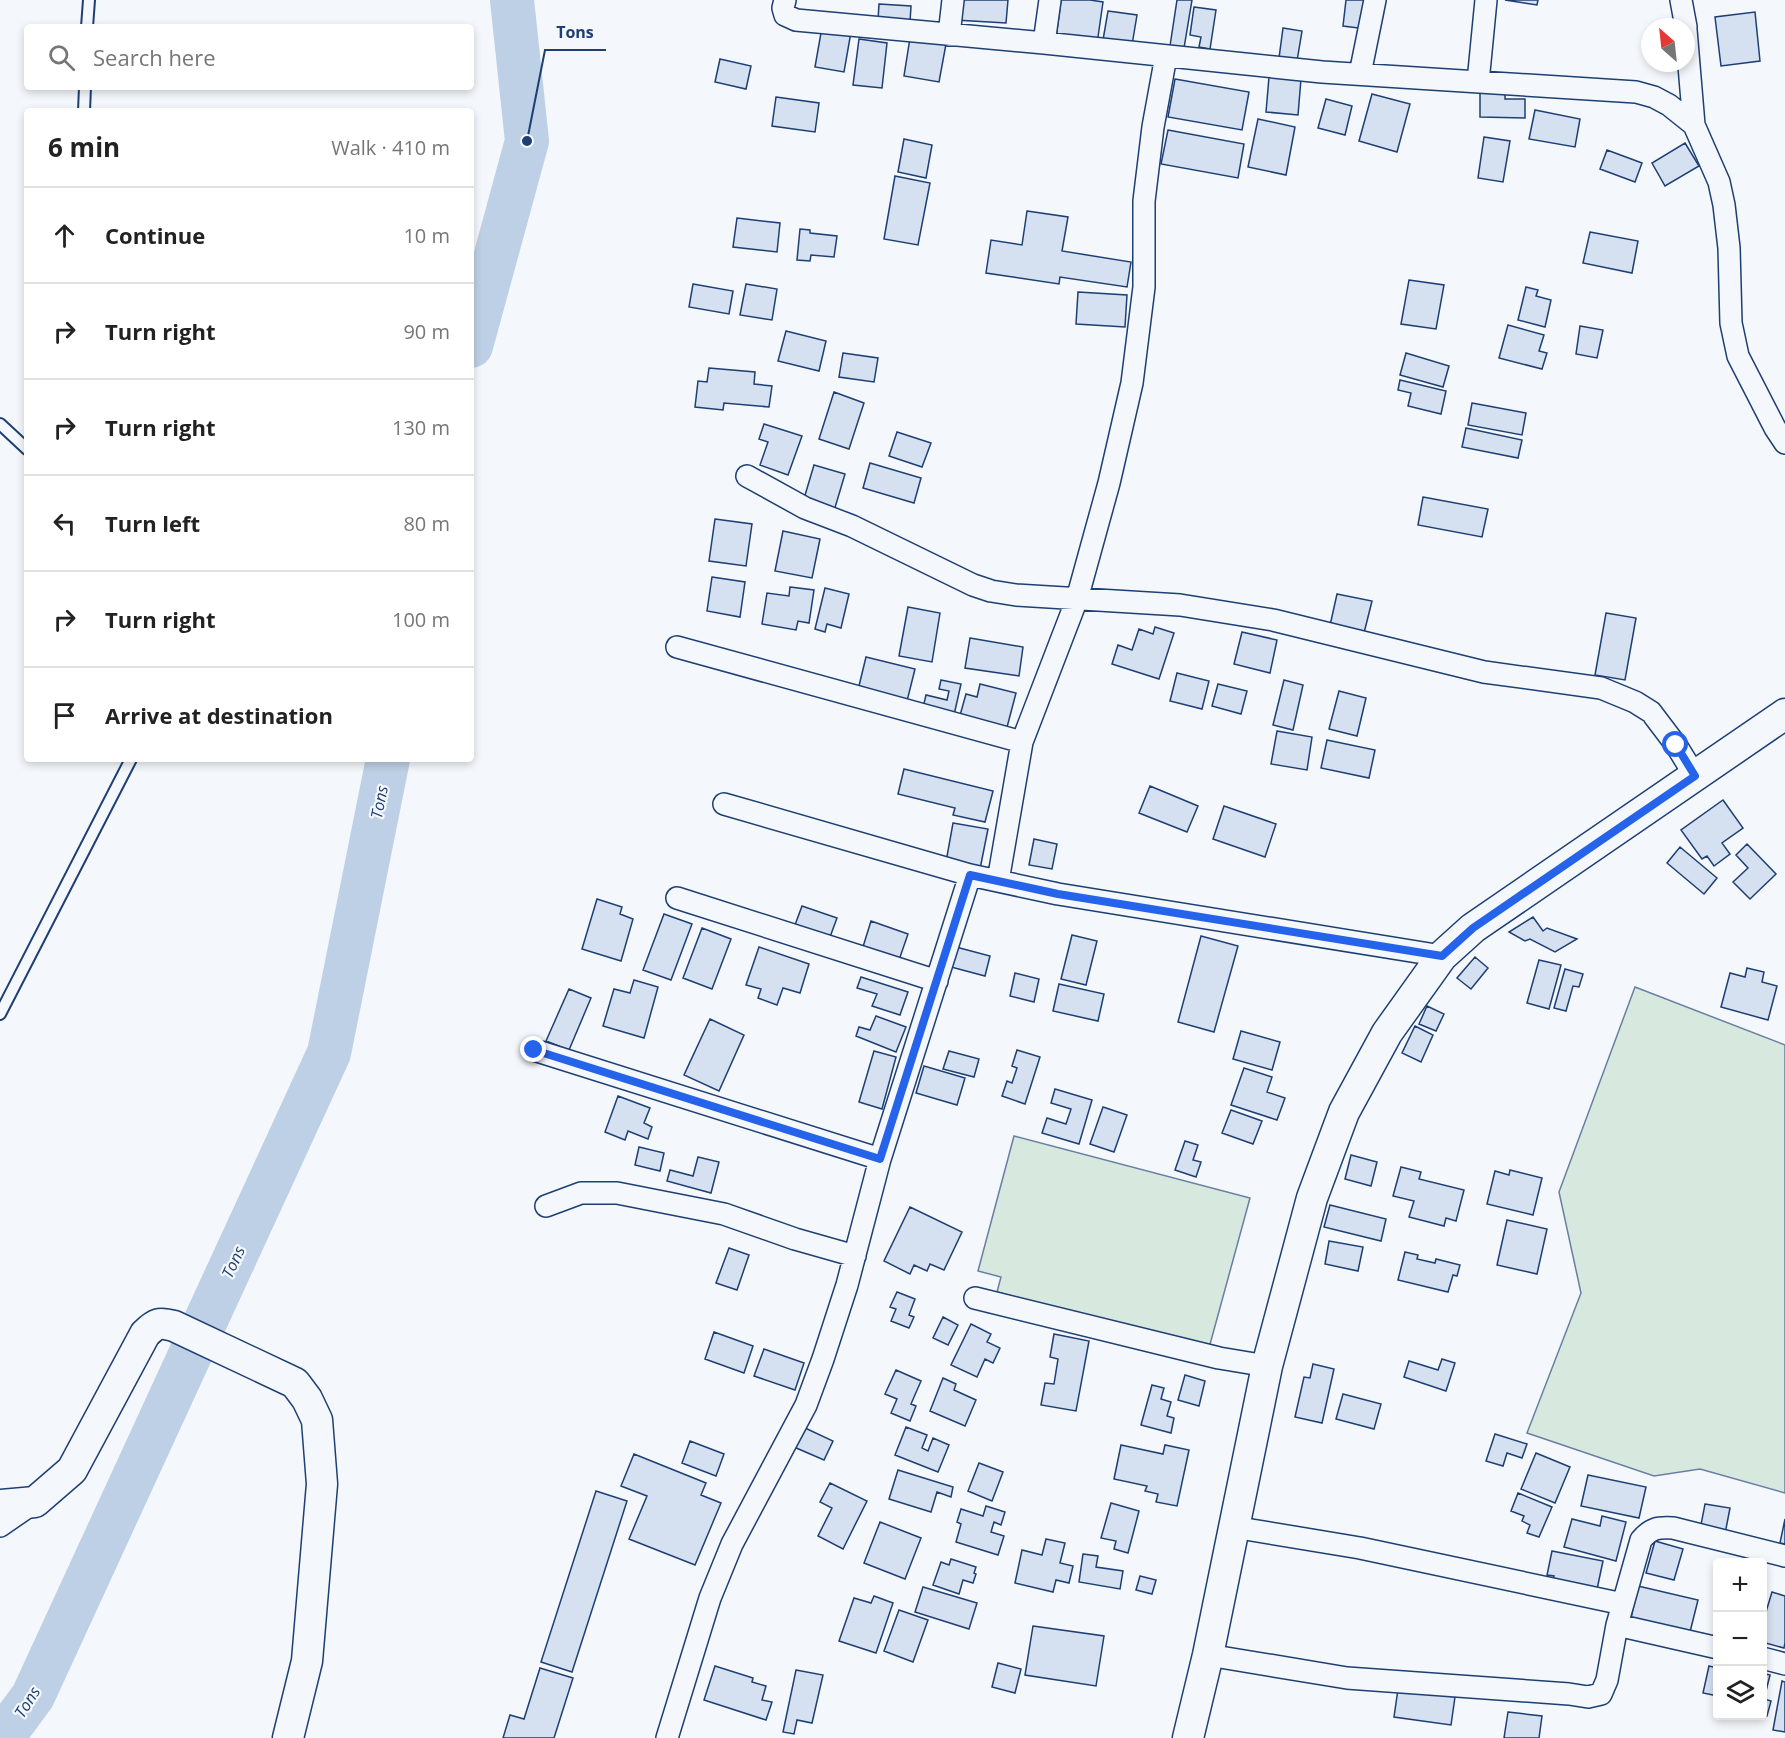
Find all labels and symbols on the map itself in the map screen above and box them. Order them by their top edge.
callout: Tons [545,16,606,50]
north arrow [1641,18,1695,72]
text: Tons [556,21,594,43]
route start [1662,731,1688,757]
water label: Tons [365,784,393,820]
route end [520,1036,546,1062]
water label: Tons [216,1242,250,1282]
water label: Tons [9,1682,45,1722]

